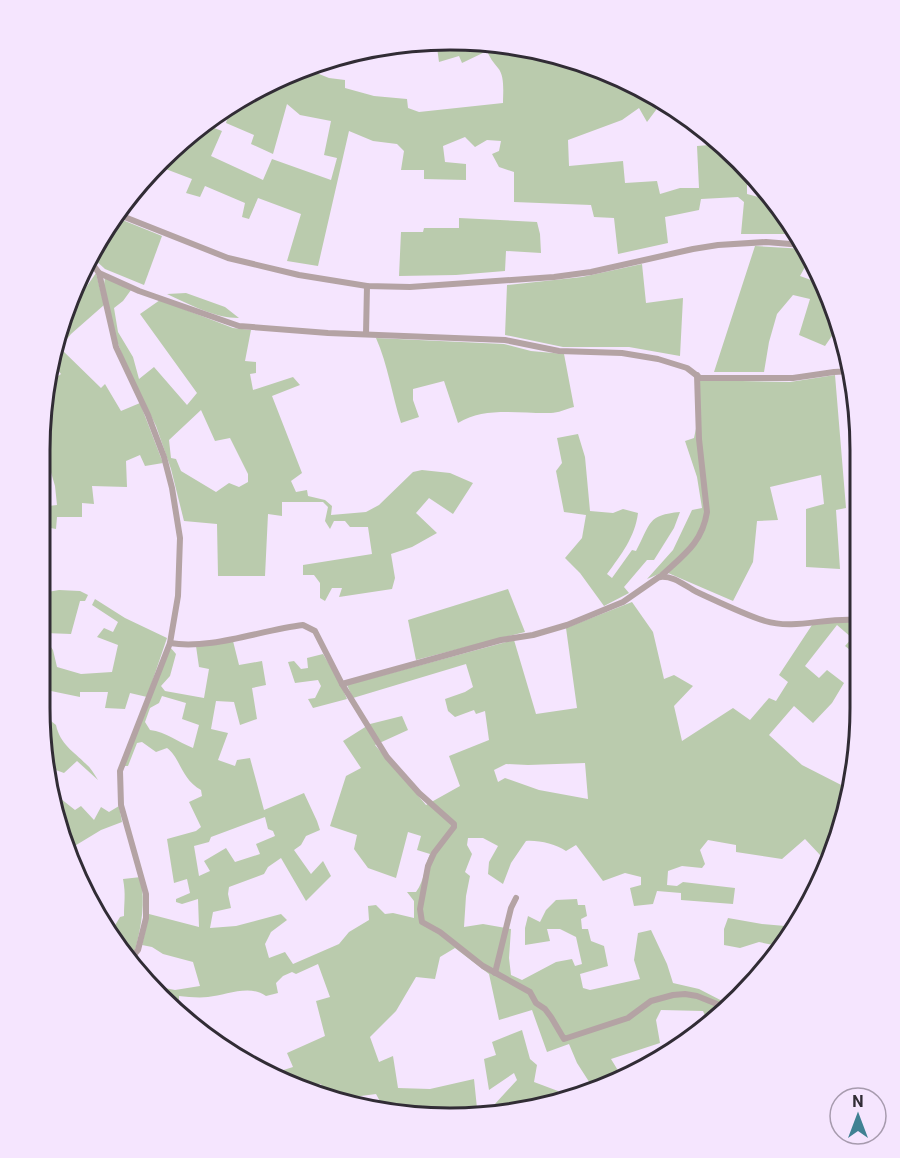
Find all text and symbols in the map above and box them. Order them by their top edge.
north arrow [828,1086,888,1146]
text: N [852,1092,864,1111]

